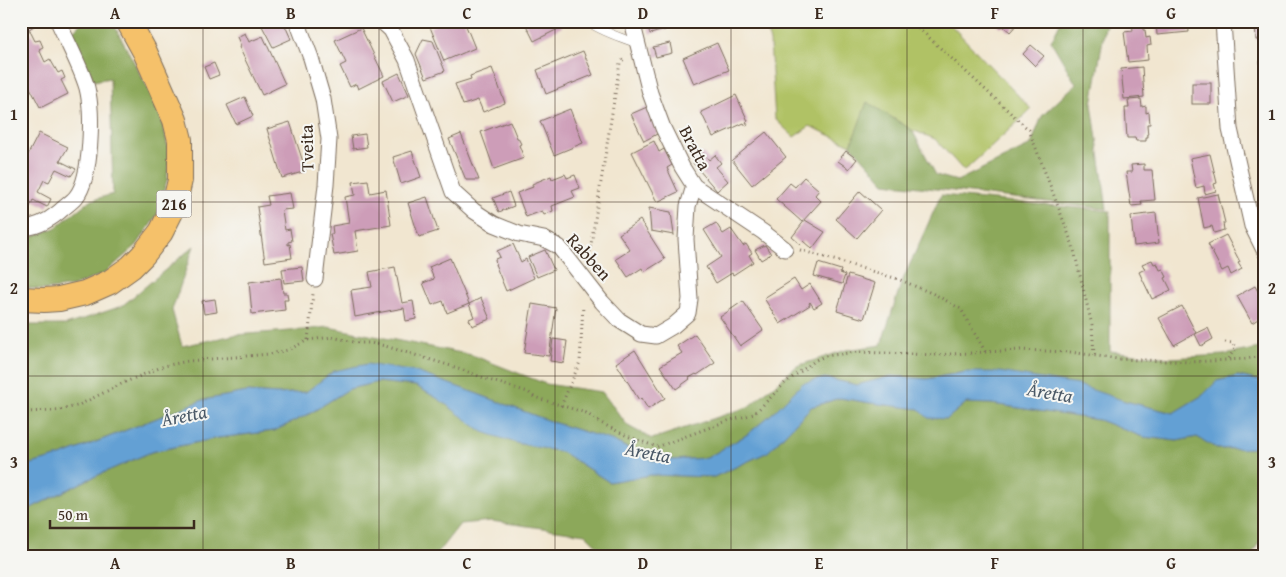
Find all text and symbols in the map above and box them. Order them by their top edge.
text: A [110,1,121,25]
text: B [286,1,296,25]
text: C [462,1,472,25]
text: D [638,1,648,25]
text: E [815,1,824,25]
text: F [991,1,999,25]
text: G [1166,1,1176,25]
text: 1 [10,102,18,126]
text: 1 [1268,102,1276,126]
street label: Bratta [672,121,719,175]
street label: Tveita [293,124,320,172]
road number: 216 [156,190,192,218]
street label: Rabben [561,227,618,287]
text: 2 [10,276,18,300]
text: 2 [1268,276,1276,300]
water label: Åretta [1024,374,1075,410]
water label: Åretta [158,397,209,433]
water label: Åretta [622,434,673,470]
text: 3 [10,450,18,474]
text: 3 [1268,450,1276,474]
scale bar [50,497,194,529]
text: 50 m [58,504,89,525]
text: A [110,551,121,575]
text: B [286,551,296,575]
text: C [462,551,472,575]
text: D [638,551,648,575]
text: E [815,551,824,575]
text: F [991,551,999,575]
text: G [1166,551,1176,575]

